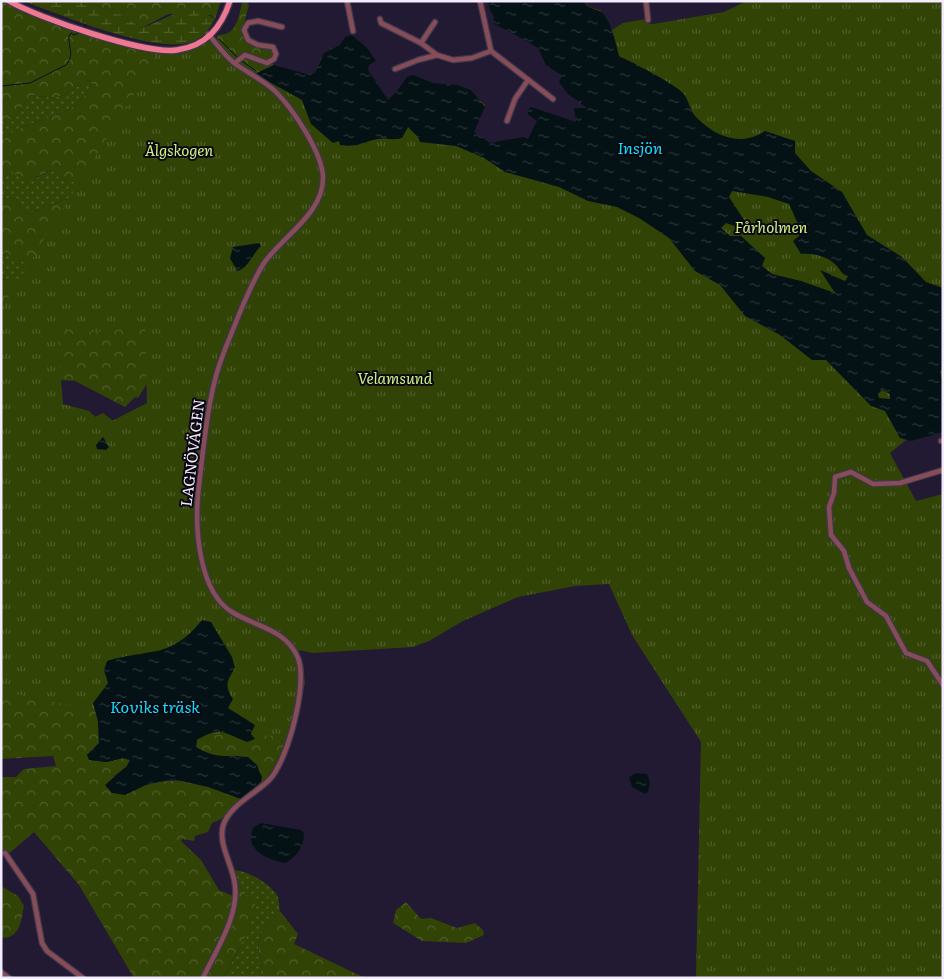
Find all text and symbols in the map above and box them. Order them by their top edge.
water label: Insjön [617,135,663,159]
park label: Älgskogen [145,138,213,161]
park label: Fårholmen [734,215,808,238]
park label: Velamsund [358,366,433,389]
street label: LAGNÖVÄGEN [174,398,210,508]
water label: Koviks träsk [110,694,200,718]

